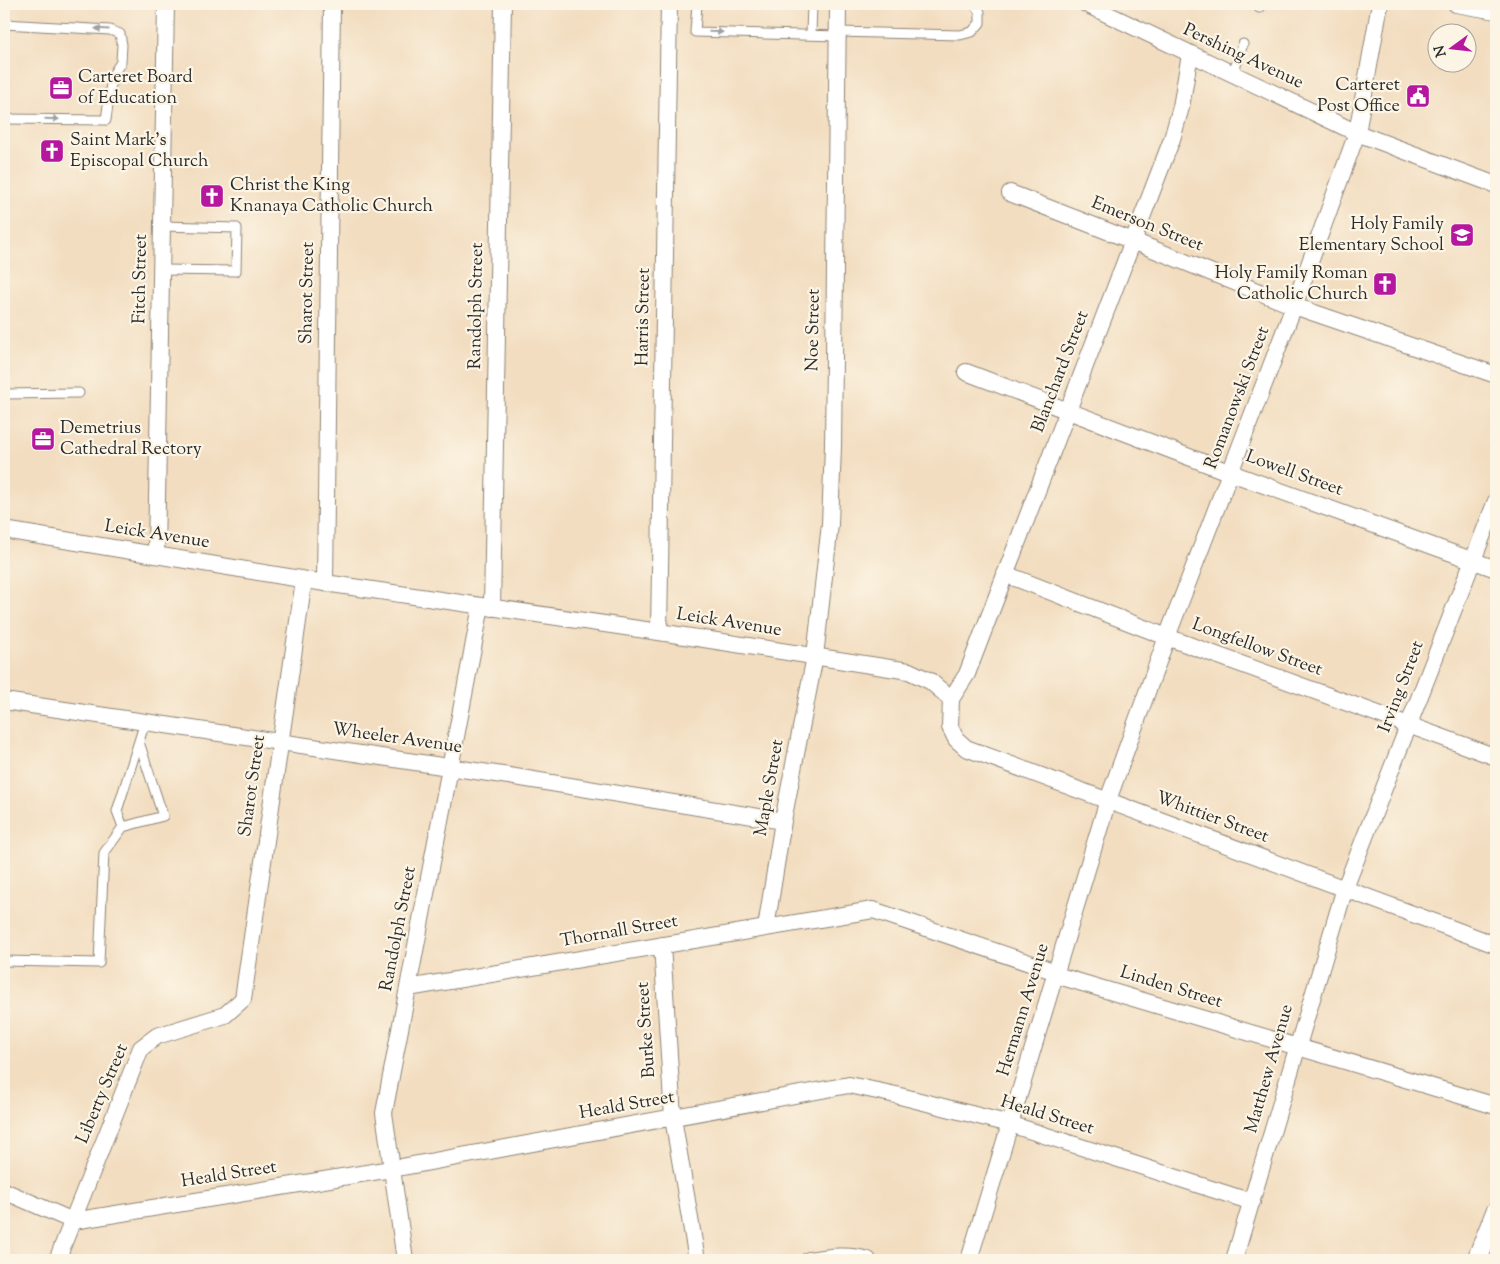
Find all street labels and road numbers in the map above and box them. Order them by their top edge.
street label: Pershing Avenue [1178,18,1308,96]
street label: Emerson Street [1087,191,1207,259]
street label: Fitch Street [127,234,155,324]
street label: Sharot Street [294,242,322,344]
street label: Randolph Street [463,242,491,370]
street label: Harris Street [630,268,658,366]
street label: Noe Street [800,288,828,372]
street label: Blanchard Street [1026,307,1096,437]
street label: Romanowski Street [1199,323,1277,473]
street label: Lowell Street [1242,444,1346,504]
street label: Leick Avenue [103,514,211,556]
street label: Leick Avenue [675,602,783,644]
street label: Longfellow Street [1188,612,1326,684]
street label: Irving Street [1373,637,1431,737]
street label: Wheeler Avenue [330,717,464,761]
street label: Sharot Street [233,734,273,838]
street label: Maple Street [749,737,791,839]
street label: Whittier Street [1152,786,1272,850]
street label: Randolph Street [374,864,424,994]
street label: Thornall Street [558,909,680,955]
street label: Hermann Avenue [991,940,1057,1080]
street label: Linden Street [1117,960,1225,1016]
street label: Burke Street [631,981,663,1079]
street label: Matthew Avenue [1239,1002,1301,1136]
street label: Liberty Street [70,1040,136,1148]
street label: Heald Street [577,1085,677,1127]
street label: Heald Street [997,1089,1097,1143]
street label: Heald Street [179,1155,279,1195]

